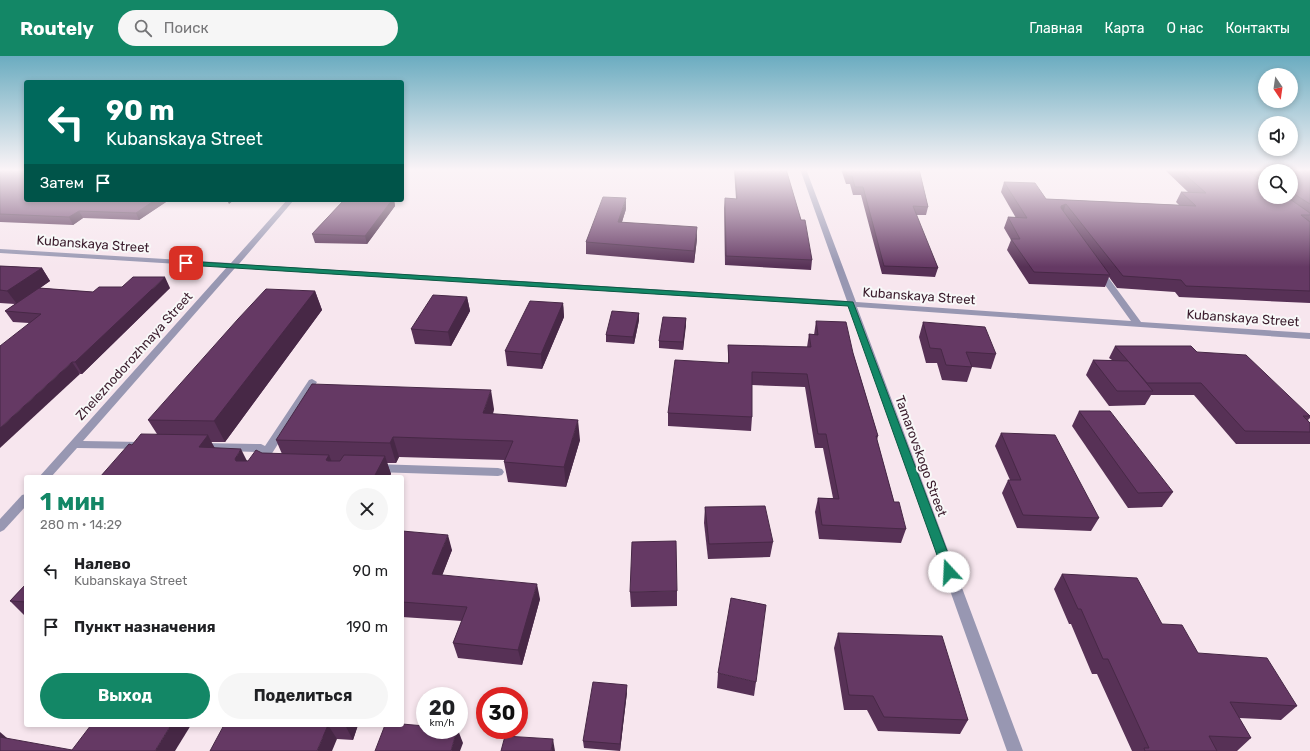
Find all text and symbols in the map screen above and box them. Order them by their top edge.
search box [118,10,398,46]
text: Routely [20,17,94,40]
icon: search [132,17,154,39]
text: Поиск [164,19,209,37]
text: Главная [1029,20,1083,37]
text: Карта [1105,20,1145,37]
text: О нас [1167,20,1203,37]
text: Контакты [1225,20,1290,37]
north arrow [1258,68,1298,108]
map controls [1258,68,1298,204]
text: 90 m [106,94,175,127]
icon: left [40,96,92,148]
button: sound [1258,116,1298,156]
text: Kubanskaya Street [106,128,263,150]
button: search [1258,164,1298,204]
icon: arrive [92,172,114,194]
text: Затем [40,174,84,192]
street label: Kubanskaya Street [36,233,150,255]
pin [169,246,203,280]
icon: arrive [175,252,197,274]
street label: Kubanskaya Street [862,285,976,307]
street label: Zheleznodorozhnaya Street [73,289,195,423]
street label: Kubanskaya Street [1186,307,1300,329]
street label: Tamarovskogo Street [891,393,950,519]
text: 1 мин [40,488,105,516]
button: close [346,488,388,530]
text: 280 m · 14:29 [40,517,122,532]
position arrow [928,551,970,593]
text: Налево [74,555,131,573]
icon: left [40,560,62,582]
text: 90 m [353,562,388,580]
text: Kubanskaya Street [74,573,187,588]
icon: arrive [40,616,62,638]
text: Пункт назначения [74,618,216,636]
text: 190 m [346,618,388,636]
button: Выход [40,673,210,719]
button: Поделиться [218,673,388,719]
speed limit sign: 30 [476,687,528,739]
text: 20 [429,696,455,720]
text: km/h [430,717,454,729]

